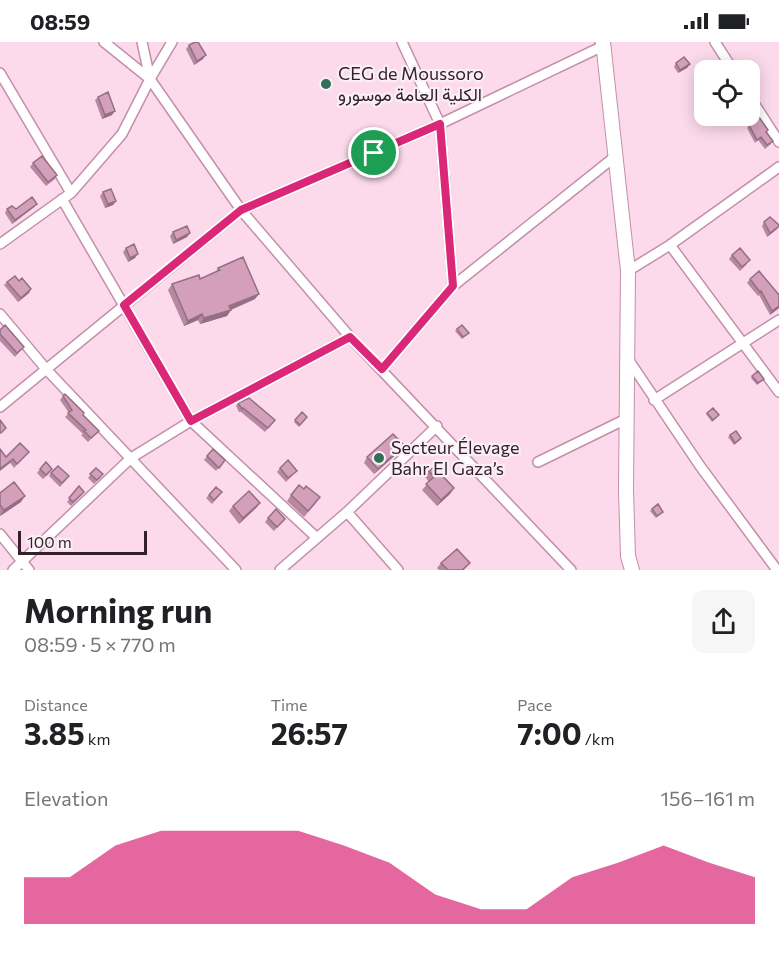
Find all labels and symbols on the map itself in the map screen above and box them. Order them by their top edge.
place label: CEG de Moussoro الكلية العامة موسورو [338,62,484,106]
marker: CEG de Moussoro الكلية العامة موسورو [319,77,333,91]
pin [348,127,399,178]
place label: Secteur Élevage Bahr El Gaza’s [391,436,519,479]
marker: Secteur Élevage Bahr El Gaza’s [372,451,386,465]
scale bar [18,528,147,556]

